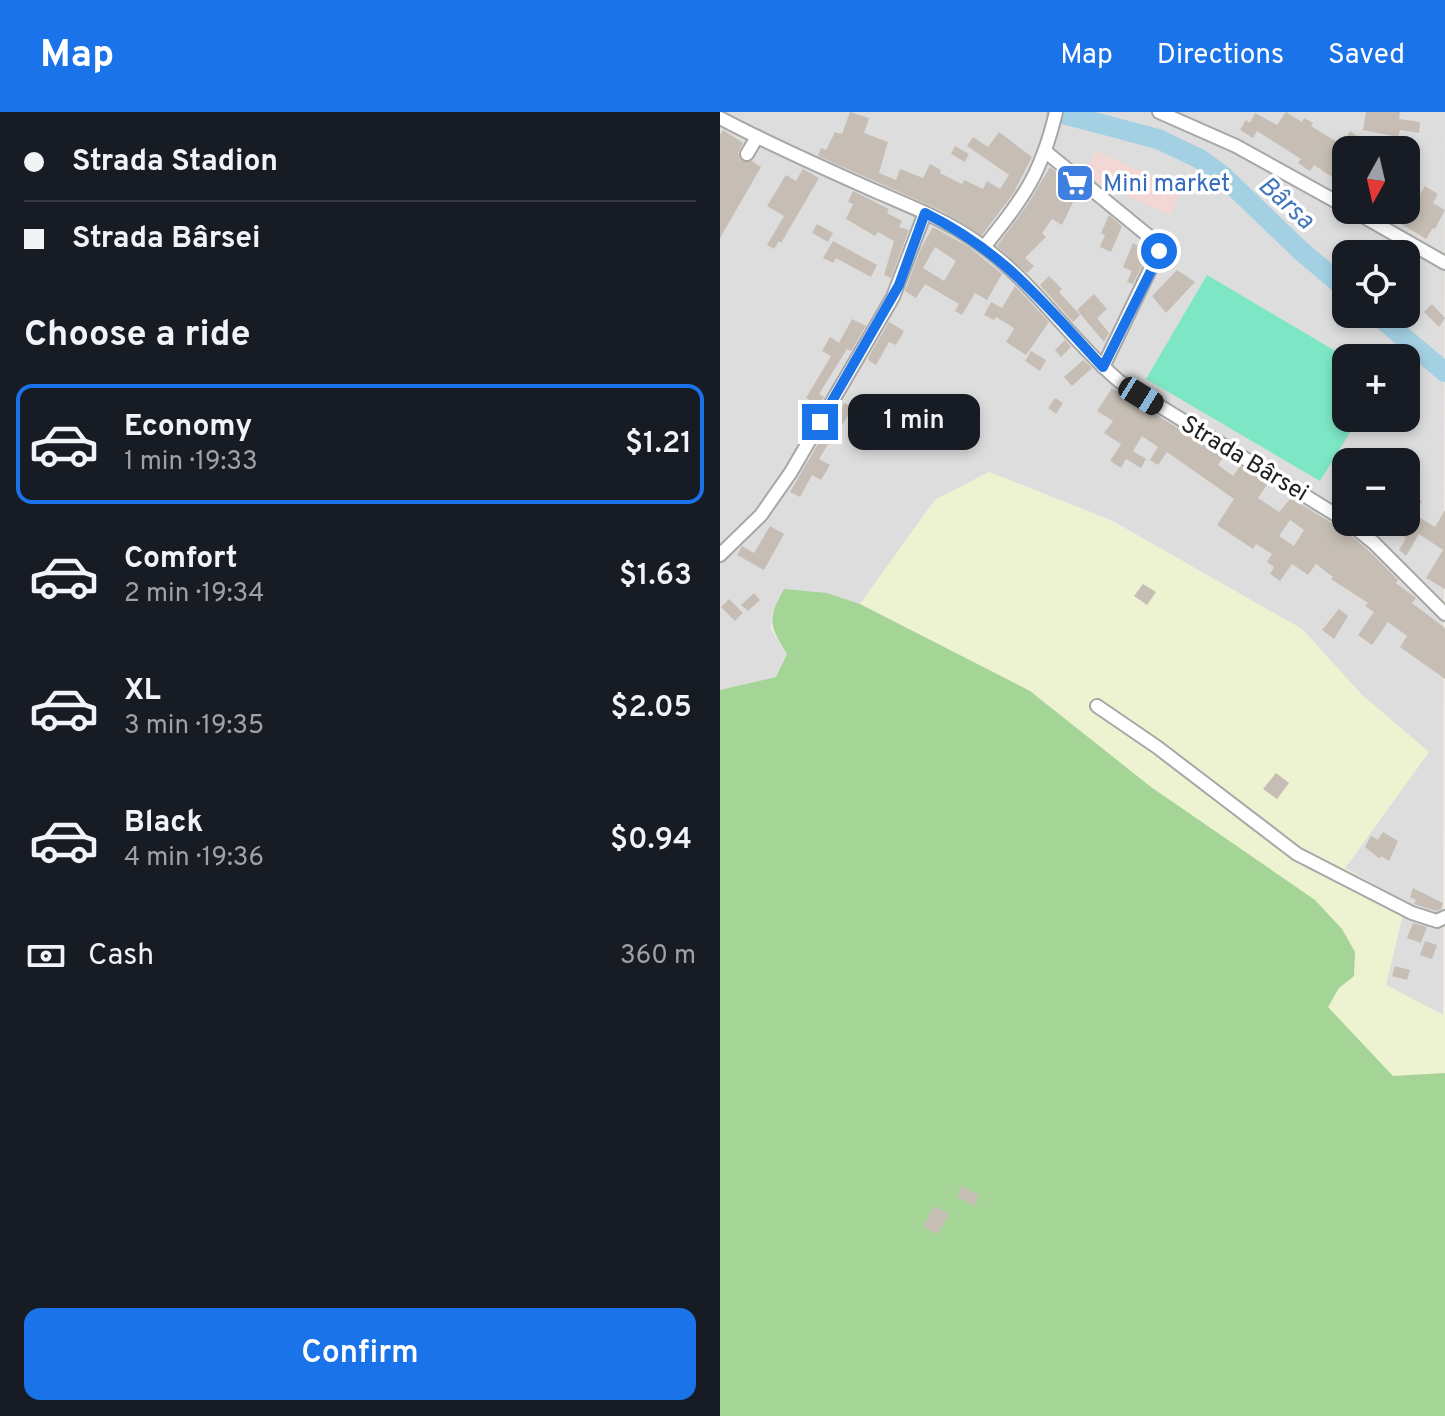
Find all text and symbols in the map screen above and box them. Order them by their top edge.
text: Map [40,32,114,81]
text: Map [1060,38,1113,74]
text: Directions [1157,38,1284,74]
text: Saved [1328,38,1405,74]
north arrow [1332,136,1420,224]
map controls [1332,136,1420,536]
text: Strada Stadion [72,144,278,181]
supermarket icon: Mini market [1054,162,1096,204]
place label: Mini market [1103,170,1230,200]
water label: Bârsa [1250,170,1321,238]
text: Strada Bârsei [72,221,261,258]
route start [1141,233,1177,269]
button: locate [1332,240,1420,328]
text: Choose a ride [24,313,250,359]
button: + [1332,344,1420,432]
car [1114,373,1168,419]
callout: 1 min [848,394,980,450]
route end [802,404,838,440]
text: 1 min [883,405,945,438]
icon: car [28,408,100,480]
text: Economy [124,409,252,446]
street label: Strada Bârsei [1175,410,1313,509]
text: $1.21 [625,426,692,463]
text: 1 min · 19:33 [124,446,258,479]
button: − [1332,448,1420,536]
icon: car [28,540,100,612]
text: Comfort [124,541,237,578]
text: $1.63 [619,558,692,595]
text: 2 min · 19:34 [124,578,264,611]
icon: car [28,672,100,744]
text: XL [124,673,161,710]
text: $2.05 [611,690,692,727]
text: 3 min · 19:35 [124,710,264,743]
icon: car [28,804,100,876]
text: Black [124,805,203,842]
text: $0.94 [610,822,692,859]
text: 4 min · 19:36 [124,842,264,875]
icon: cash [24,934,68,978]
text: Cash [88,938,154,975]
text: 360 m [620,940,696,973]
button: Confirm [24,1308,696,1400]

